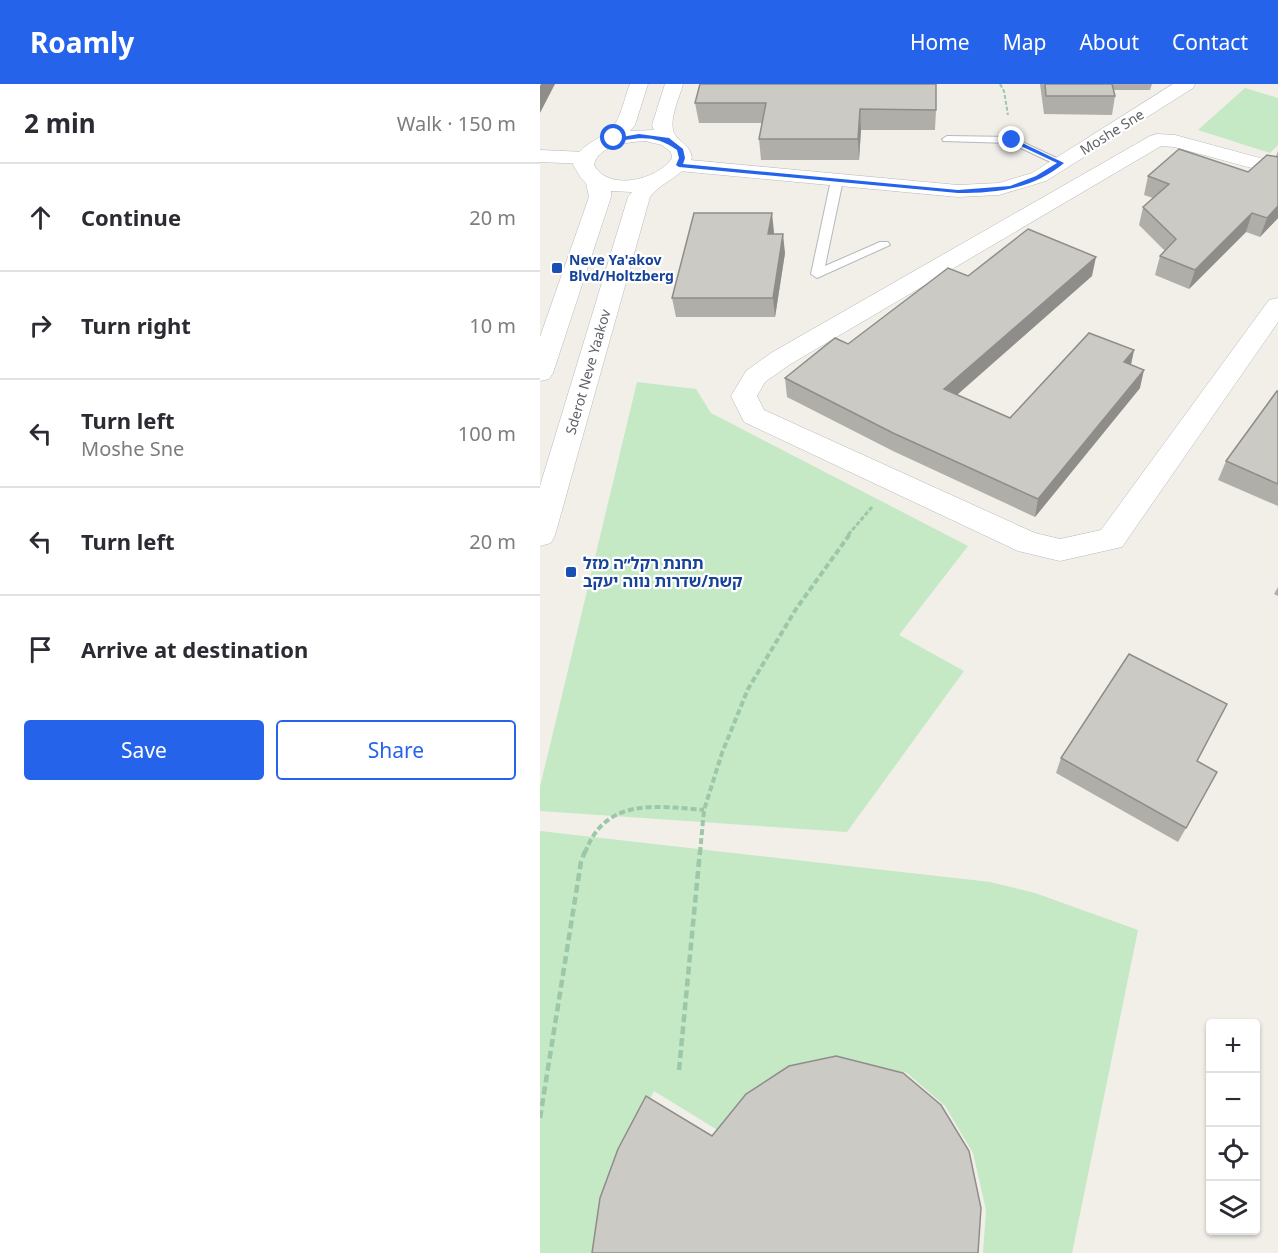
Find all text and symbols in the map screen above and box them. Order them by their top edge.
text: Roamly [30,23,134,61]
text: Home [910,28,970,56]
text: Map [1003,28,1046,56]
text: About [1079,28,1139,56]
text: Contact [1172,28,1248,56]
street label: Moshe Sne [1076,104,1148,159]
text: 2 min [24,105,96,141]
text: Walk · 150 m [397,110,516,137]
route start [600,124,626,150]
route end [998,126,1024,152]
icon: ahead [24,201,57,234]
text: Continue [81,202,181,232]
text: 20 m [469,204,516,231]
place label: Neve Ya'akov Blvd/Holtzberg [569,250,674,285]
marker: Neve Ya'akov Blvd/Holtzberg [550,261,564,275]
street label: Sderot Neve Yaakov [561,306,615,437]
icon: right [24,309,57,342]
text: Turn right [81,310,191,340]
text: 10 m [469,312,516,339]
text: Turn left [81,405,175,435]
icon: left [24,417,57,450]
text: 100 m [458,420,516,447]
text: Moshe Sne [81,435,184,462]
icon: left [24,525,57,558]
text: Turn left [81,526,175,556]
text: 20 m [469,528,516,555]
place label: תחנת רקל״ה מזל קשת/שדרות נווה יעקב [583,552,743,592]
marker: תחנת רקל״ה מזל קשת/שדרות נווה יעקב [564,565,578,579]
icon: arrive [24,633,57,666]
text: Arrive at destination [81,634,308,664]
button: Save [24,720,264,780]
button: Share [276,720,516,780]
map controls [1206,1019,1260,1235]
button: + [1206,1019,1260,1073]
button: − [1206,1073,1260,1127]
button: locate [1206,1127,1260,1181]
button: layers [1206,1181,1260,1235]

